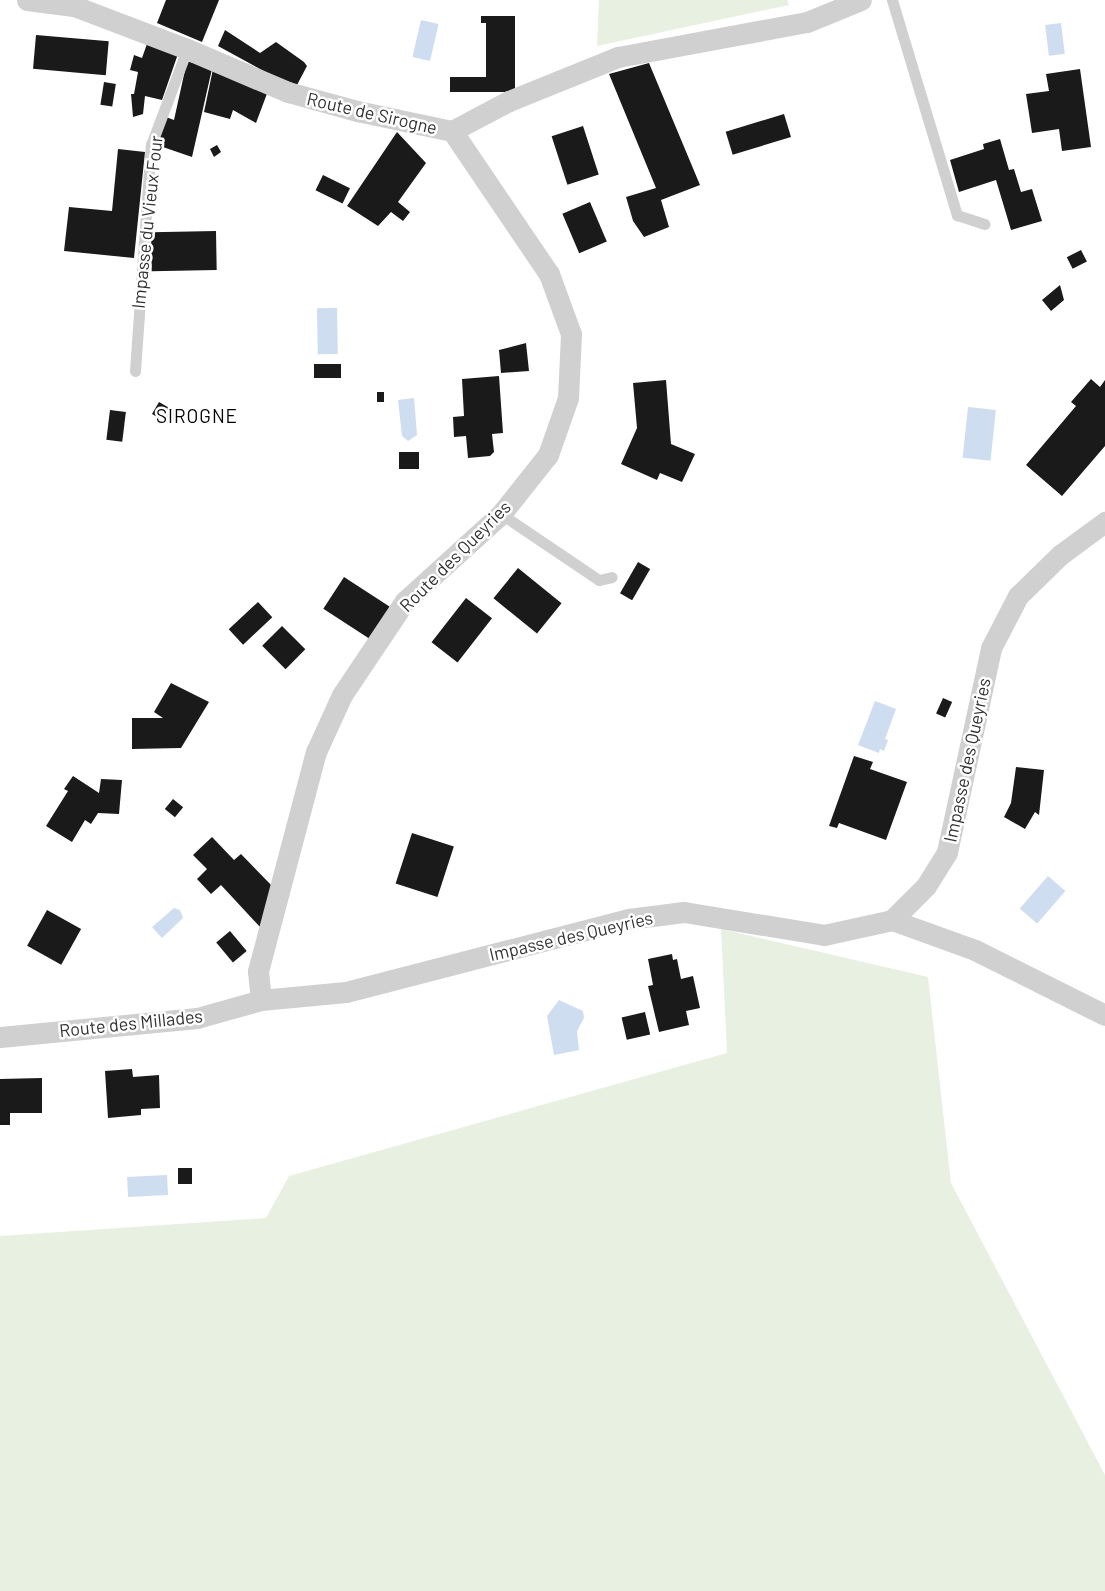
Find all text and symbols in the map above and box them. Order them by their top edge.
street label: Route de Sirogne [305,88,439,138]
street label: Impasse du Vieux Four [127,134,167,310]
district label: SIROGNE [155,405,239,427]
street label: Route des Queyries [395,496,515,616]
street label: Impasse des Queyries [939,676,995,844]
street label: Impasse des Queyries [487,907,655,965]
street label: Route des Millades [58,1005,204,1041]

